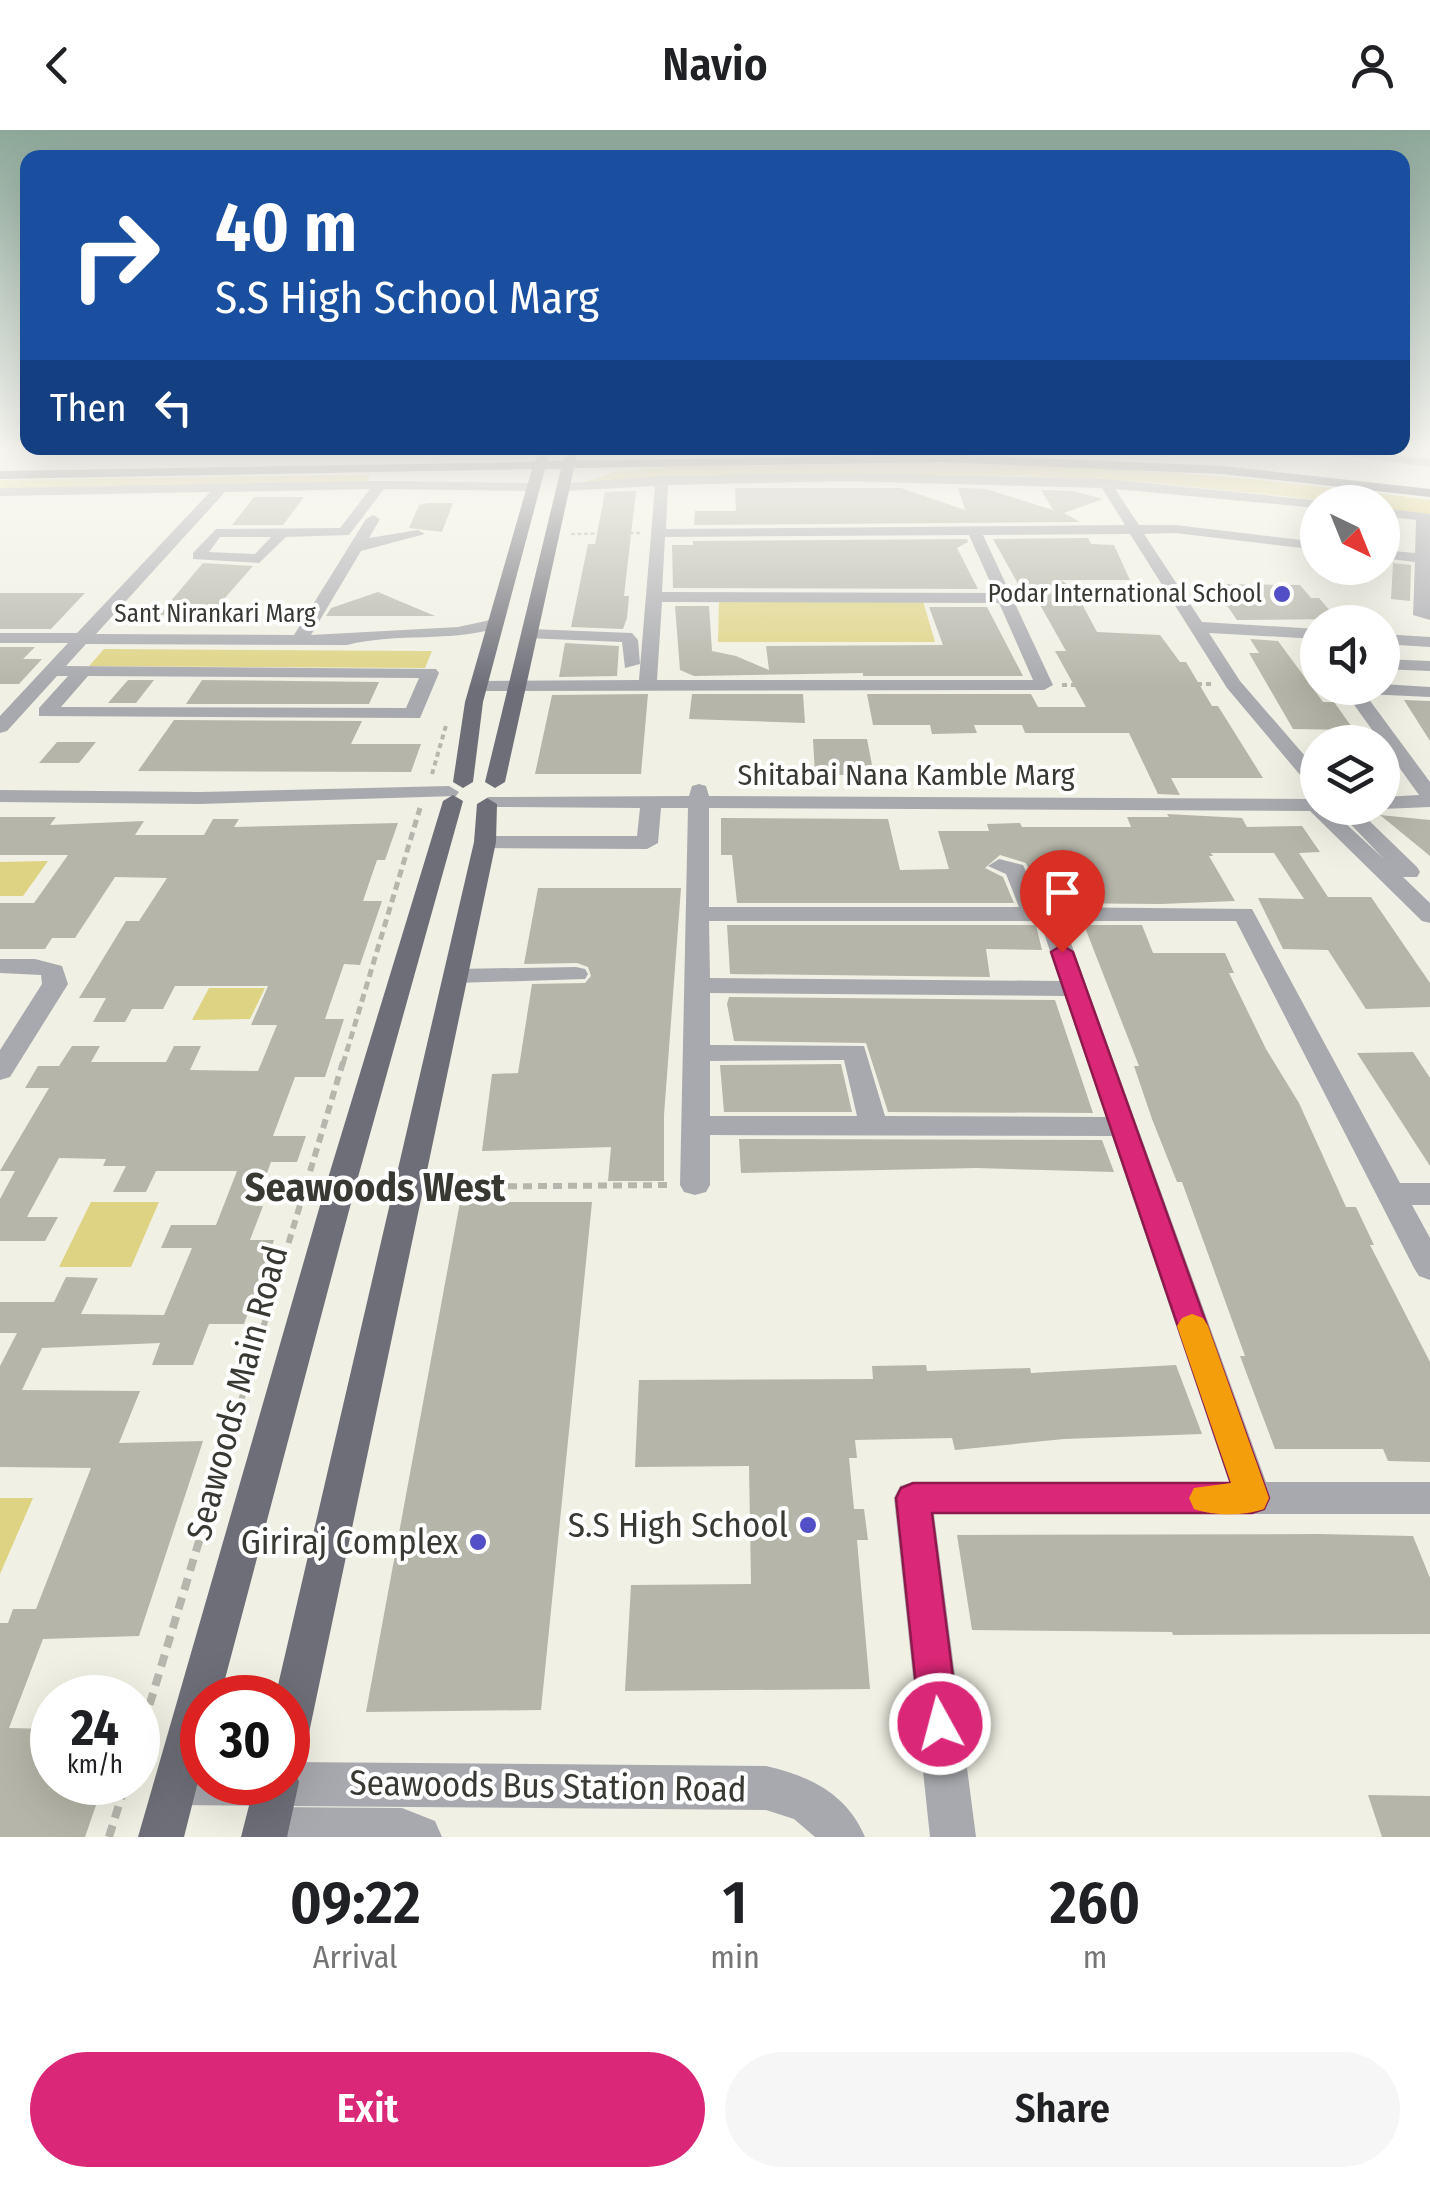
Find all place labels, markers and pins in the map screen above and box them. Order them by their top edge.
place label: Podar International School [988,579,1262,609]
marker: Podar International School [1271,583,1293,605]
pin [1020,850,1105,953]
place label: S.S High School [568,1504,788,1546]
marker: S.S High School [797,1514,819,1536]
place label: Giriraj Complex [241,1521,459,1563]
marker: Giriraj Complex [467,1531,489,1553]

